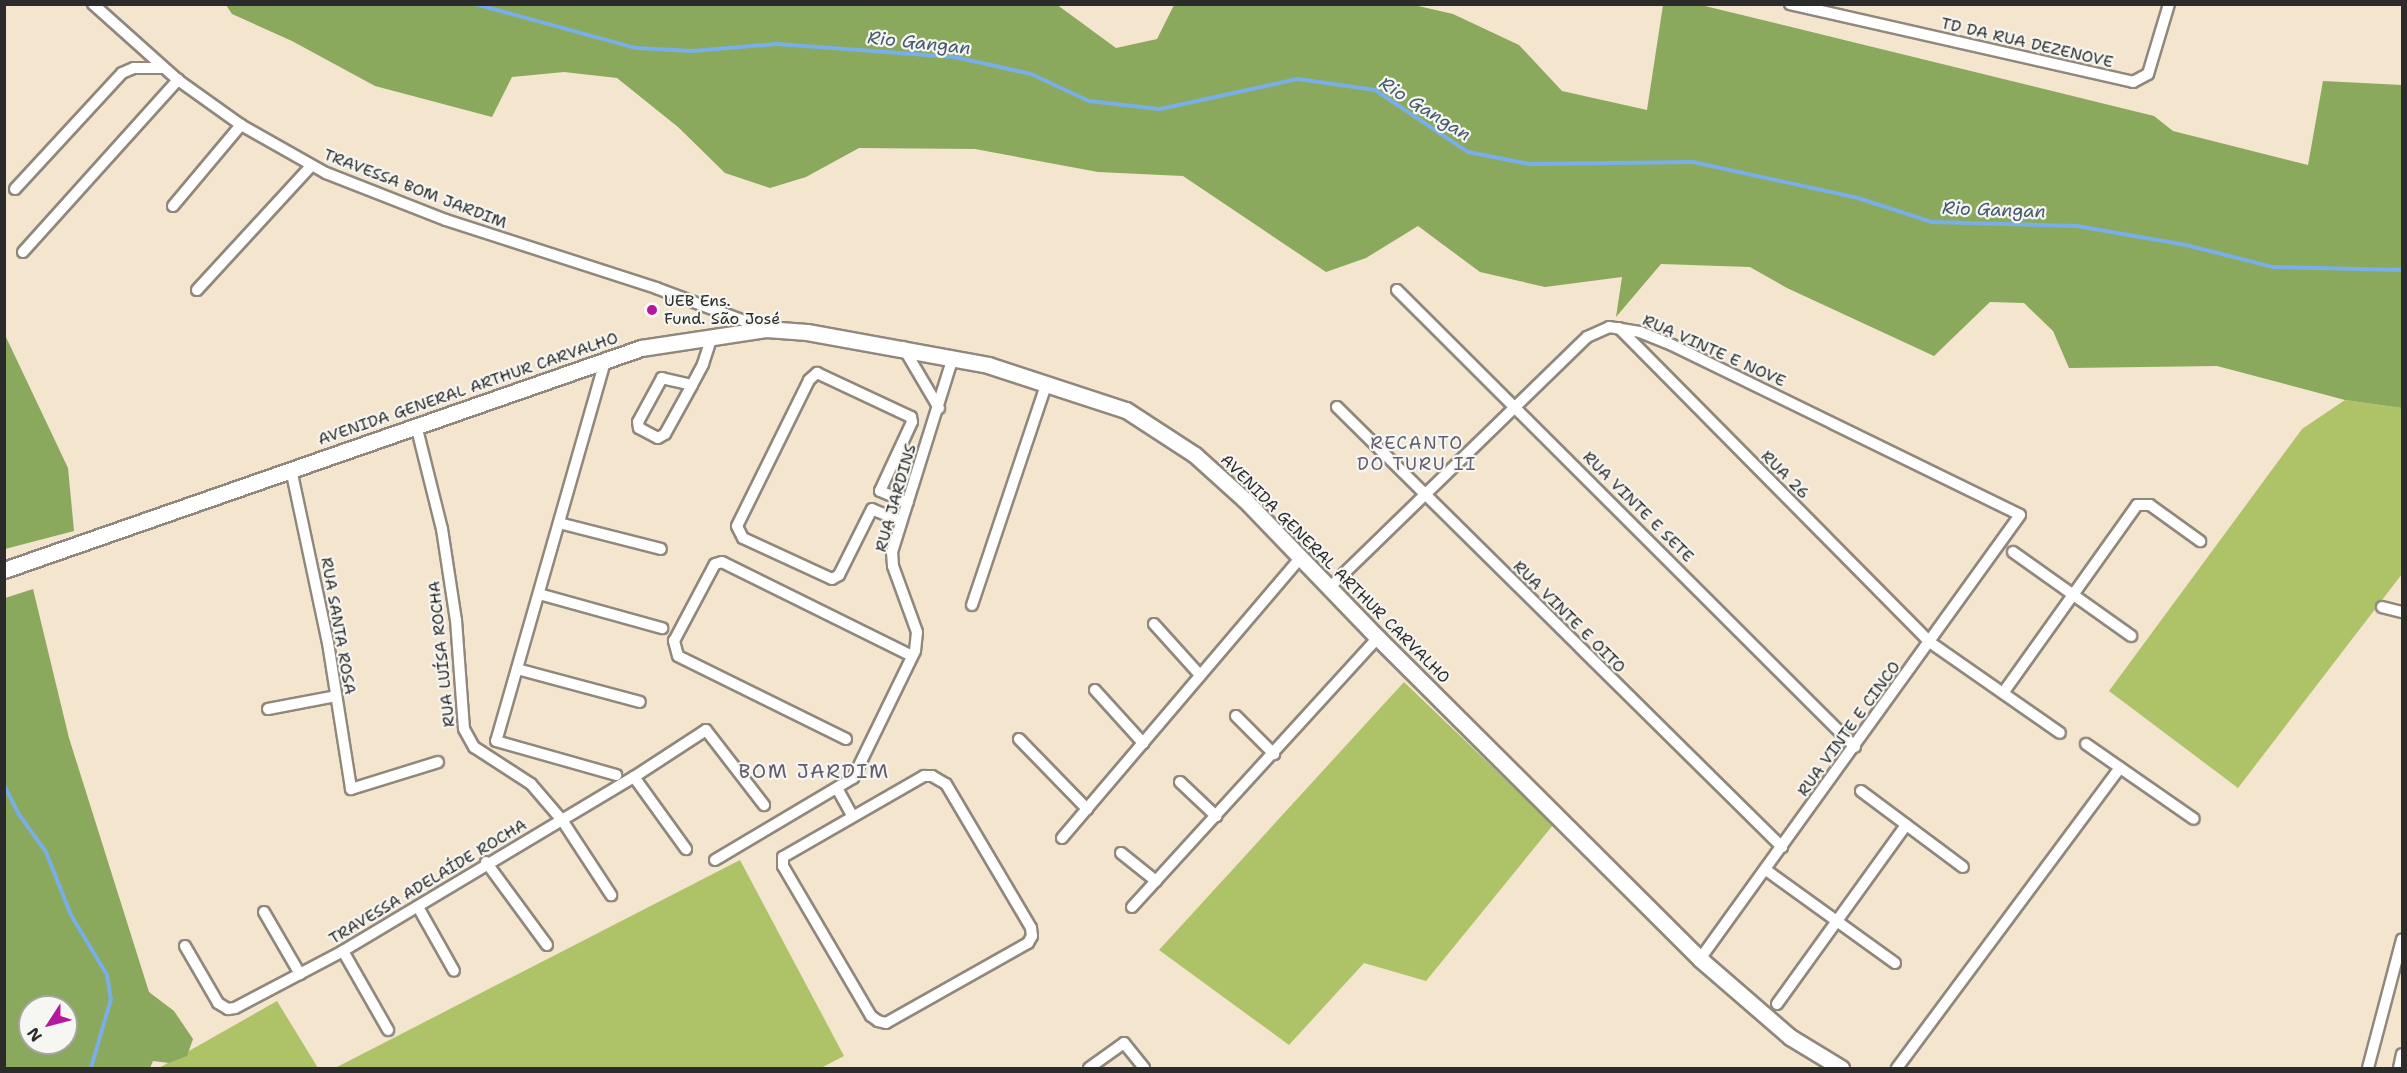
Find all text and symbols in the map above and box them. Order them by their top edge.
street label: TD DA RUA DEZENOVE [1939,14,2115,72]
water label: Rio Gangan [866,27,972,59]
water label: Rio Gangan [1375,72,1475,146]
street label: TRAVESSA BOM JARDIM [321,145,509,233]
water label: Rio Gangan [1942,197,2046,223]
place label: UEB Ens. Fund. São José [664,291,780,329]
marker: UEB Ens. Fund. São José [645,303,659,317]
street label: RUA VINTE E NOVE [1639,311,1789,391]
street label: AVENIDA GENERAL ARTHUR CARVALHO [315,328,621,450]
district label: RECANTO DO TURU II [1357,433,1477,476]
street label: RUA JARDINS [871,442,921,554]
street label: RUA 26 [1757,447,1813,503]
street label: RUA VINTE E SETE [1579,448,1697,566]
street label: AVENIDA GENERAL ARTHUR CARVALHO [1216,450,1454,688]
street label: RUA SANTA ROSA [316,556,360,696]
street label: RUA VINTE E OITO [1509,557,1629,677]
street label: RUA LUÍSA ROCHA [425,580,459,728]
street label: RUA VINTE E CINCO [1794,658,1904,800]
district label: BOM JARDIM [738,759,890,783]
street label: TRAVESSA ADELAÍDE ROCHA [326,815,530,949]
north arrow [18,995,78,1055]
text: N [22,1023,47,1046]

